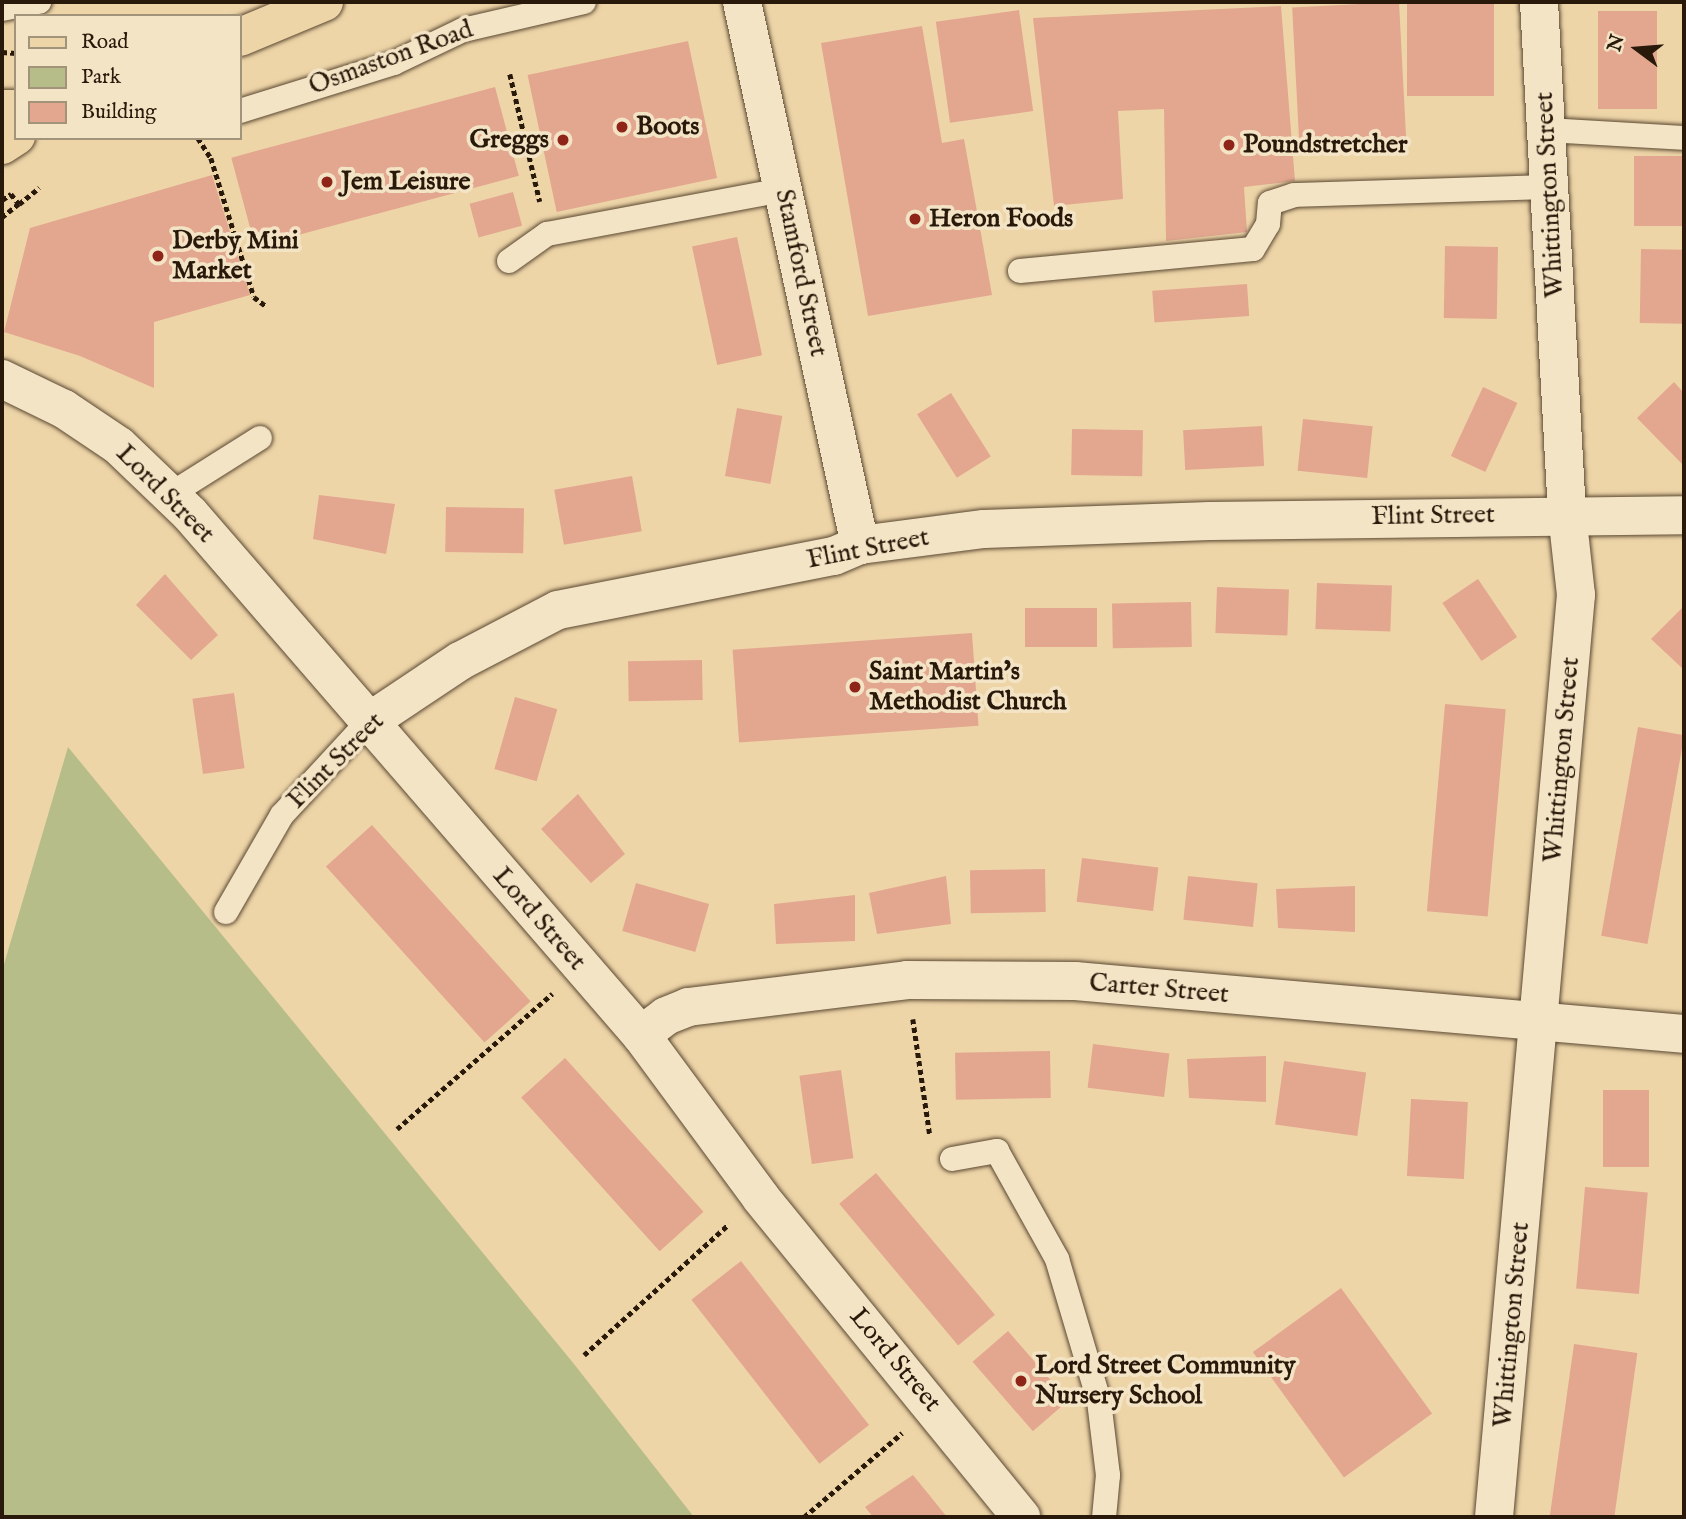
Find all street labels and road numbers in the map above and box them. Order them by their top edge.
street label: Osmaston Road [305,14,477,102]
street label: Whittington Street [1529,91,1571,299]
street label: Stamford Street [768,186,834,360]
street label: Lord Street [109,438,221,550]
street label: Flint Street [1371,499,1495,533]
street label: Flint Street [804,522,932,576]
street label: Whittington Street [1537,656,1587,864]
street label: Flint Street [281,706,391,816]
street label: Lord Street [486,861,592,977]
street label: Carter Street [1088,967,1230,1011]
street label: Whittington Street [1487,1221,1537,1429]
street label: Lord Street [842,1302,948,1418]

